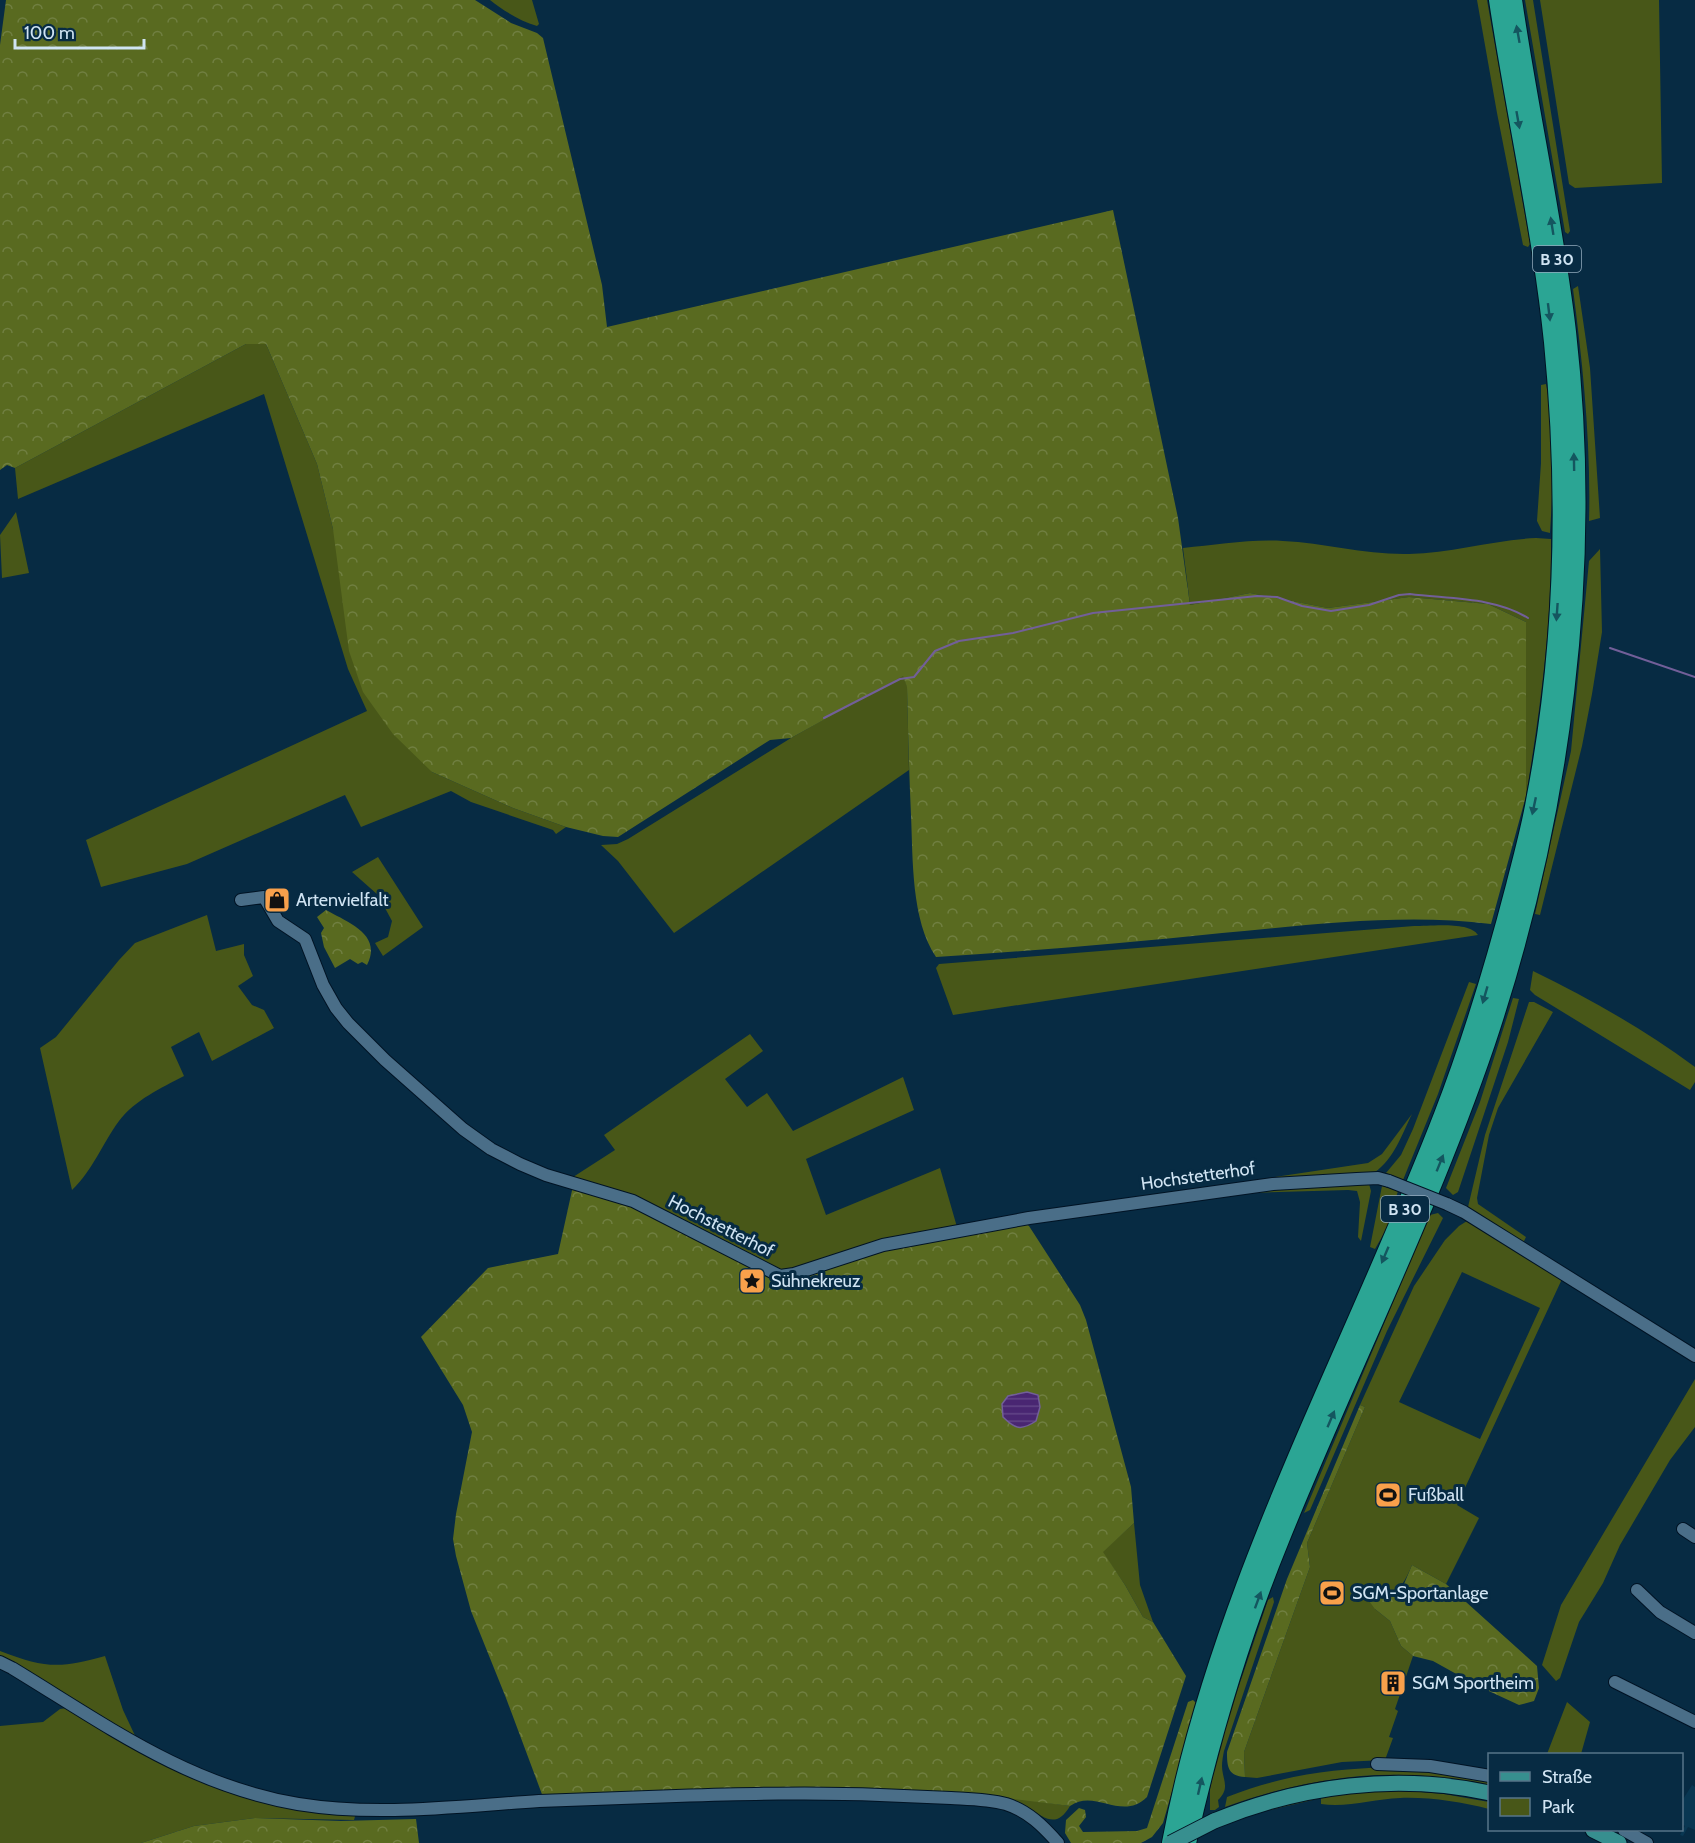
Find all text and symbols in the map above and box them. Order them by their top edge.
scale bar [15,12,144,50]
text: 100 m [24,22,75,44]
one-way arrow [1513,25,1522,44]
one-way arrow [1514,110,1523,129]
one-way arrow [1547,217,1556,236]
road number: B 30 [1533,246,1581,272]
one-way arrow [1544,303,1554,322]
one-way arrow [1569,453,1579,472]
one-way arrow [1552,603,1562,622]
one-way arrow [1529,797,1538,816]
shop icon: Artenvielfalt [262,885,292,915]
place label: Artenvielfalt [296,889,389,911]
one-way arrow [1480,986,1489,1004]
one-way arrow [1435,1153,1445,1171]
street label: Hochstetterhof [1139,1157,1257,1195]
street label: Hochstetterhof [665,1190,777,1262]
road number: B 30 [1381,1196,1429,1222]
one-way arrow [1380,1246,1389,1264]
place icon: Sühnekreuz [737,1266,767,1296]
place label: Sühnekreuz [771,1270,861,1292]
one-way arrow [1326,1410,1336,1428]
sports icon: Fußball [1373,1480,1403,1510]
place label: Fußball [1408,1484,1464,1506]
sports icon: SGM-Sportanlage [1317,1578,1347,1608]
place label: SGM-Sportanlage [1352,1582,1488,1604]
one-way arrow [1254,1591,1264,1609]
building icon: SGM Sportheim [1378,1668,1408,1698]
place label: SGM Sportheim [1412,1672,1534,1694]
legend [1488,1753,1683,1831]
text: Straße [1542,1766,1592,1788]
one-way arrow [1195,1777,1205,1795]
text: Park [1542,1796,1575,1818]

